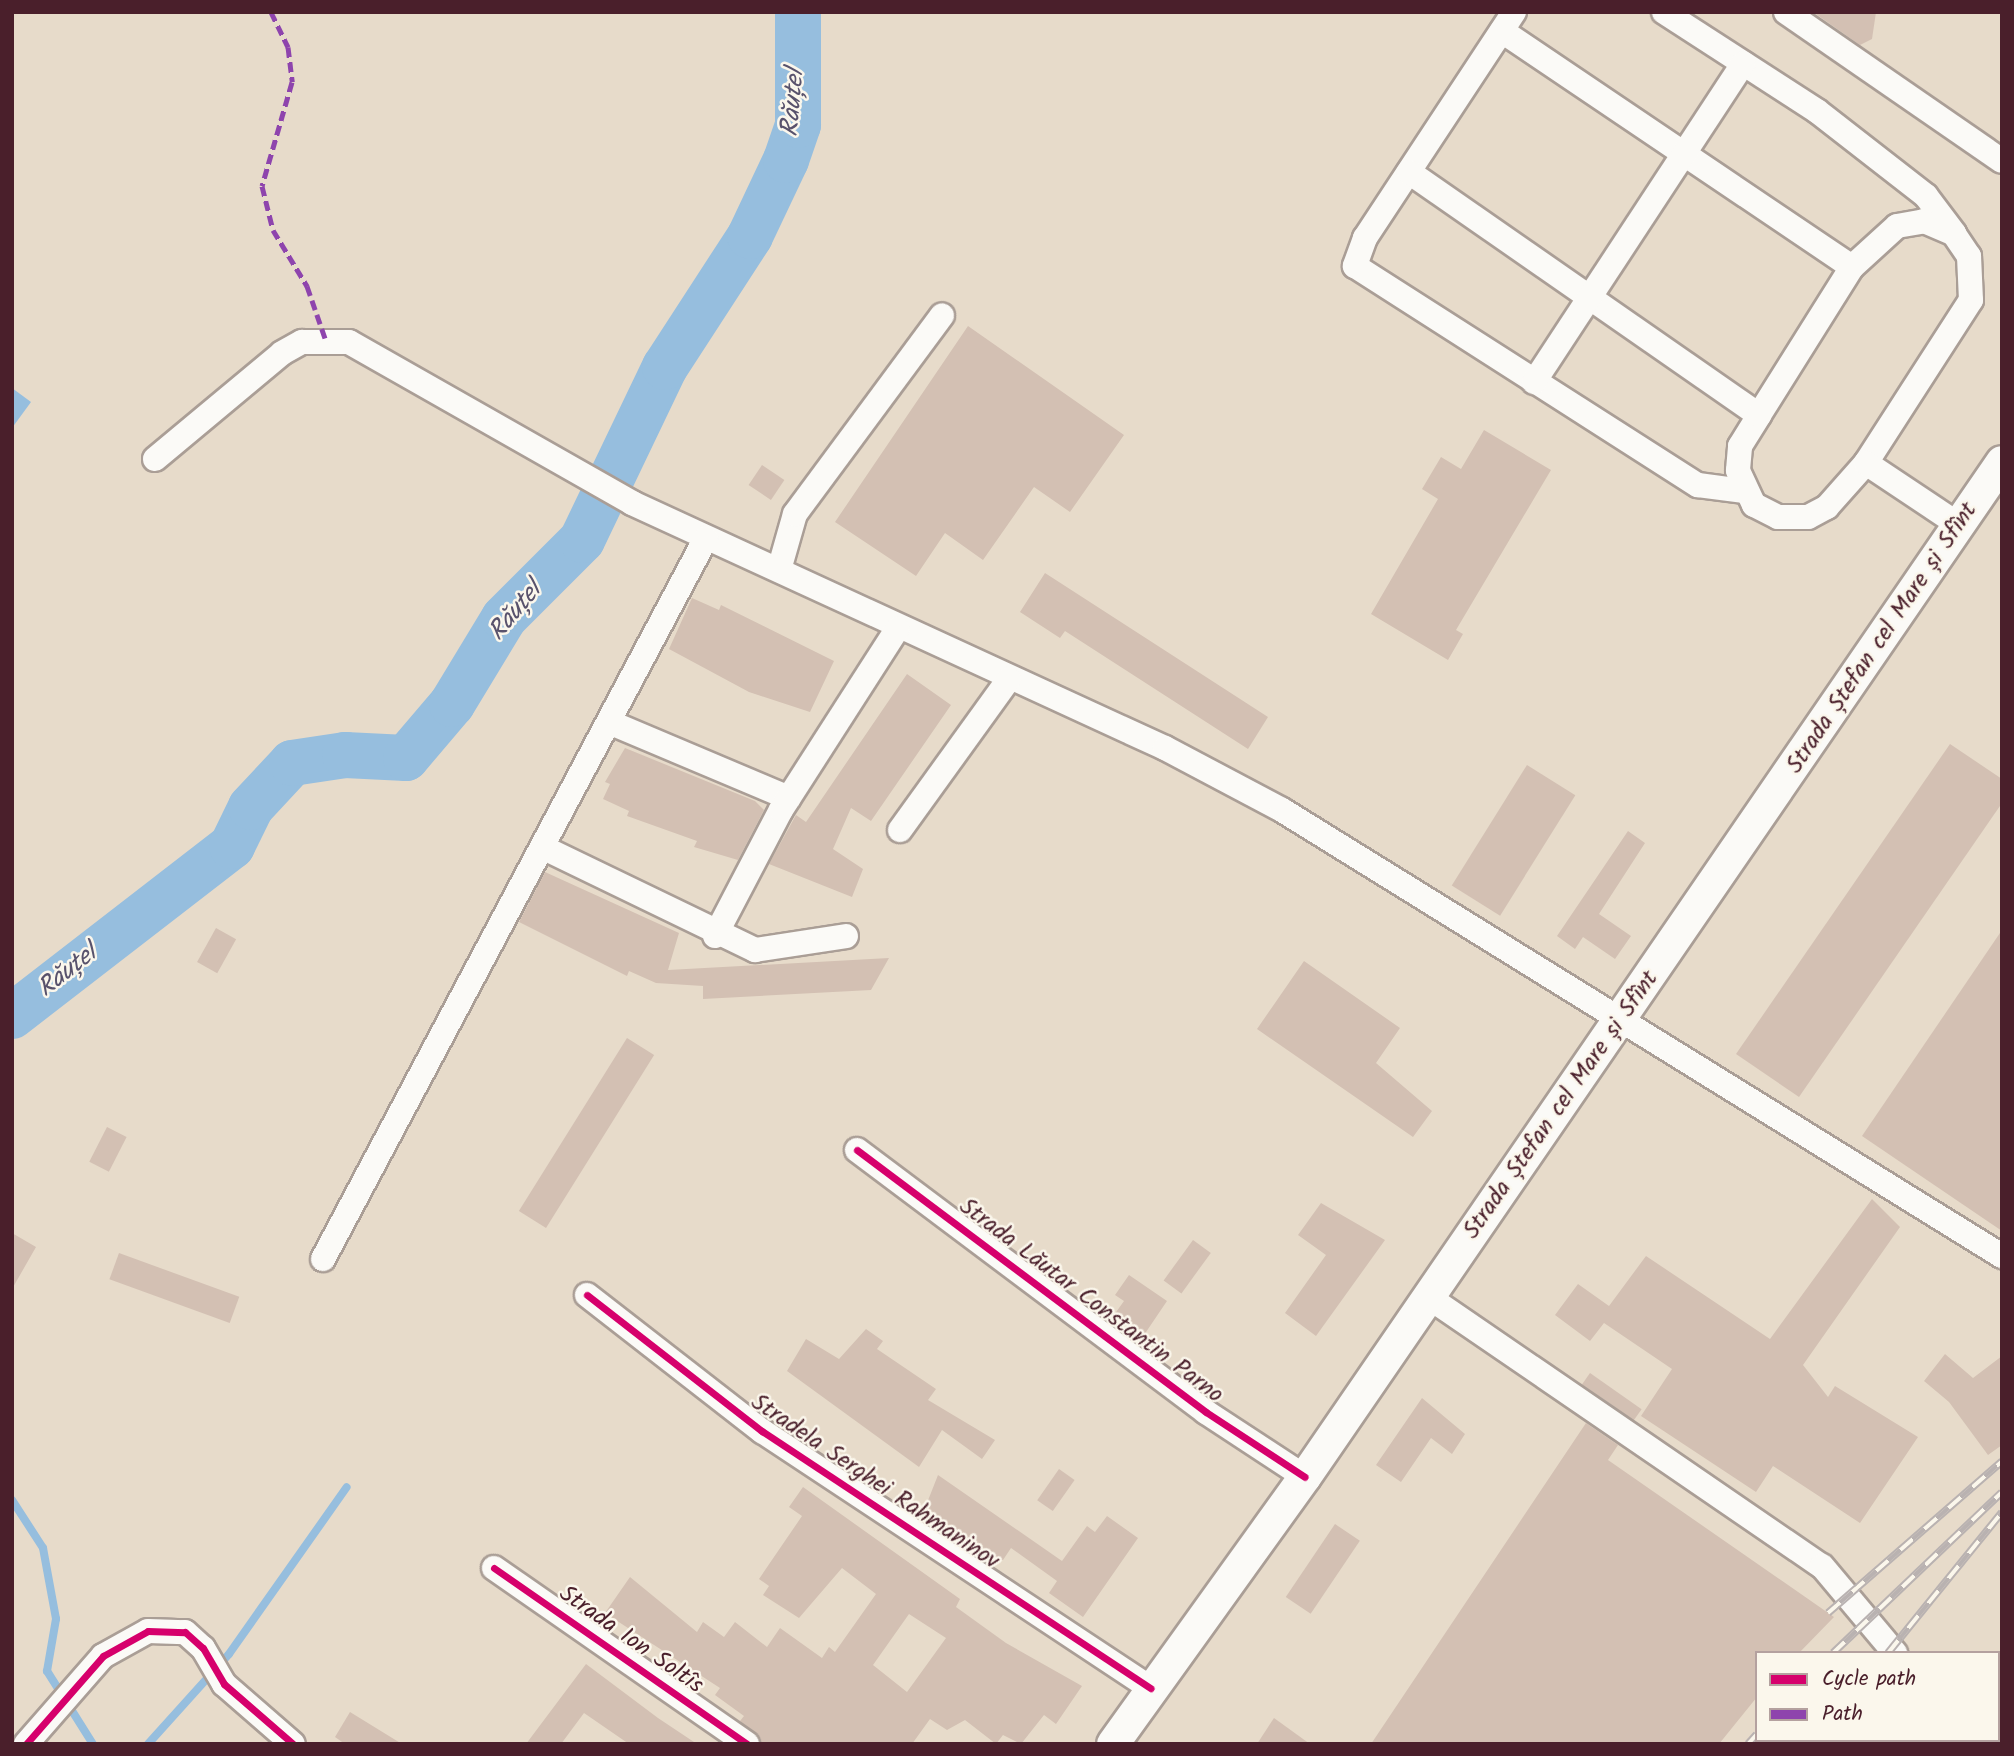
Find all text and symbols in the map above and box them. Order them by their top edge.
water label: Răuțel [776,68,812,138]
street label: Strada Ștefan cel Mare și Sfînt [1780,497,1984,779]
water label: Răuțel [482,576,550,648]
water label: Răuțel [32,939,104,1005]
street label: Strada Ștefan cel Mare și Sfînt [1457,965,1665,1245]
street label: Strada Lăutar Constantin Parno [953,1192,1229,1410]
street label: Stradela Serghei Rahmaninov [745,1388,1005,1576]
street label: Strada Ion Soltîs [553,1580,709,1700]
legend [1755,1651,2000,1742]
text: Cycle path [1822,1663,1916,1696]
text: Path [1822,1698,1863,1731]

